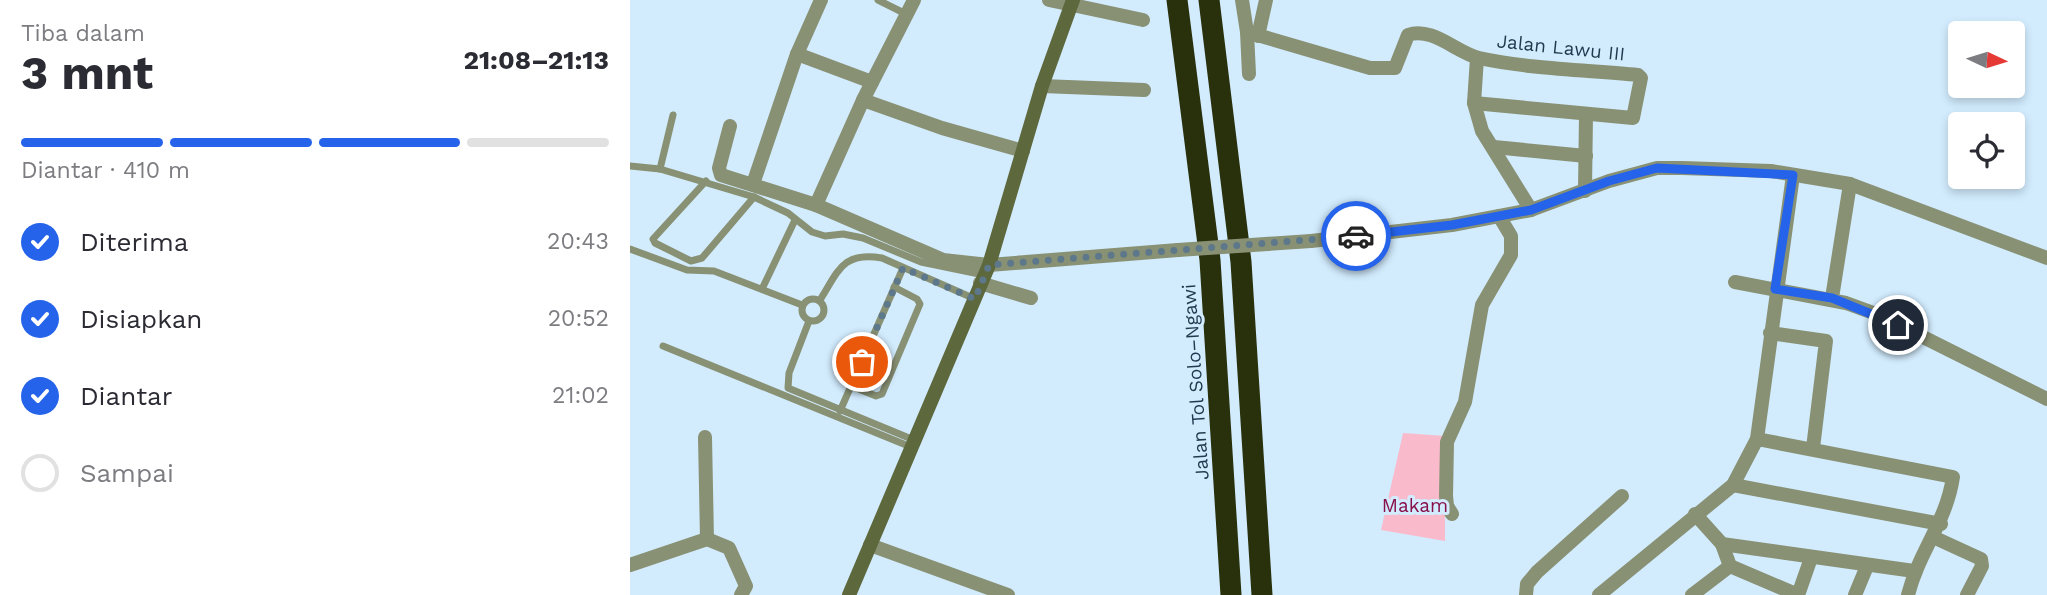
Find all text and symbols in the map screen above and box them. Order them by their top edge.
text: Tiba dalam [21,20,145,47]
north arrow [1948,21,2025,98]
map controls [1948,21,2025,189]
street label: Jalan Lawu III [1496,29,1626,66]
text: 21:08–21:13 [463,45,609,75]
text: 3 mnt [21,46,153,100]
button: locate [1948,112,2025,189]
text: Diantar · 410 m [21,157,190,184]
courier [1321,201,1391,271]
icon: car [1337,217,1375,255]
icon: check [21,223,59,261]
text: Diterima [80,227,188,257]
text: 20:43 [547,228,609,255]
street label: Jalan Tol Solo–Ngawi [1177,283,1214,481]
pin [1868,295,1928,355]
icon: check [21,300,59,338]
text: Disiapkan [80,304,202,334]
text: 20:52 [548,305,609,332]
icon: home [1879,306,1917,344]
pin [832,332,892,392]
icon: bag [843,343,881,381]
icon: check [21,377,59,415]
text: Diantar [80,381,172,411]
text: 21:02 [552,382,609,409]
text: Sampai [80,458,174,488]
park label: Makam [1382,494,1448,517]

